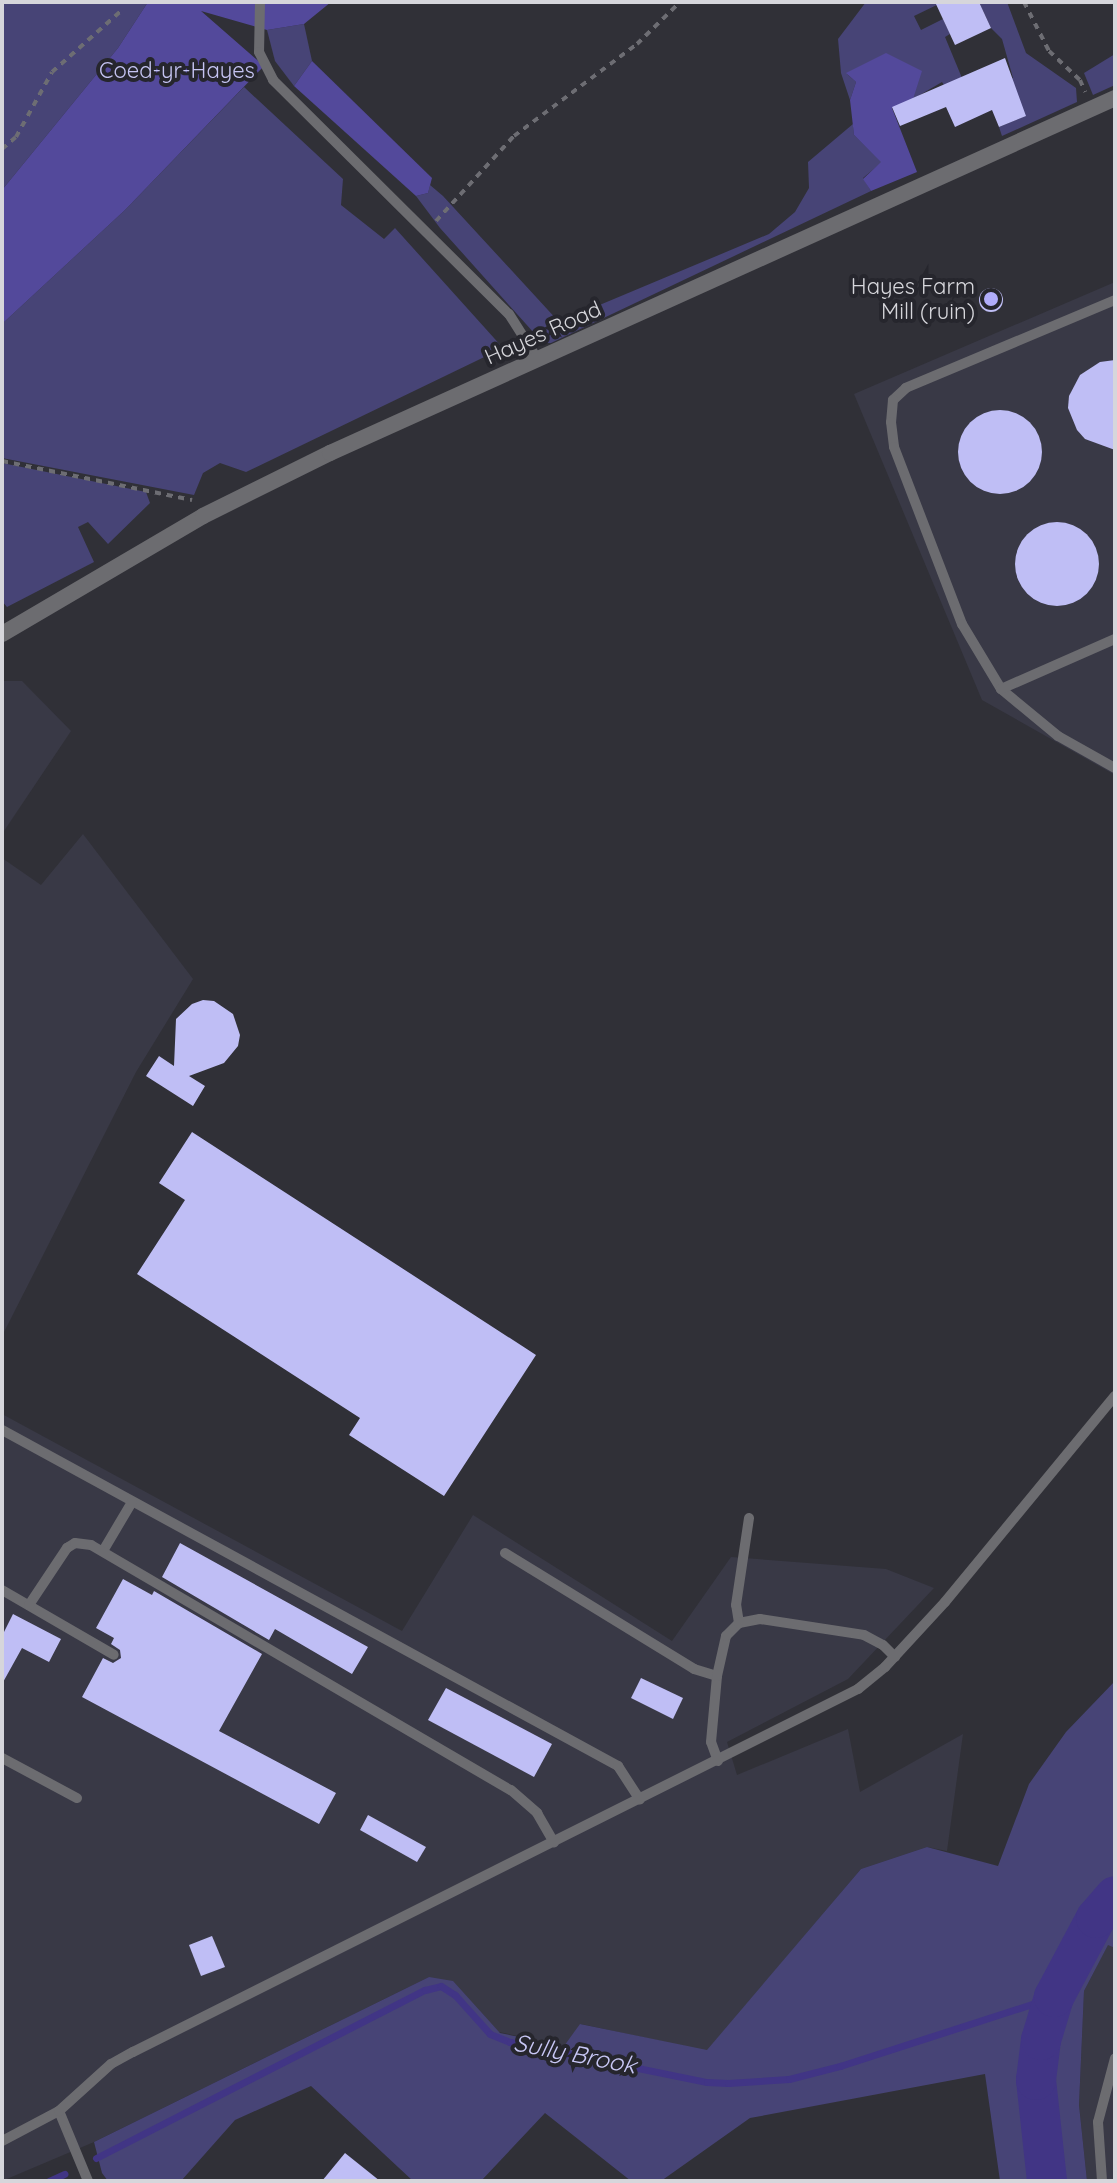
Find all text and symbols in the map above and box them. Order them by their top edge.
park label: Coed-yr-Hayes [99,58,255,84]
place label: Hayes Farm Mill (ruin) [851,273,975,324]
marker: Hayes Farm Mill (ruin) [982,290,1000,308]
street label: Hayes Road [481,296,605,370]
water label: Sully Brook [511,2028,639,2080]

